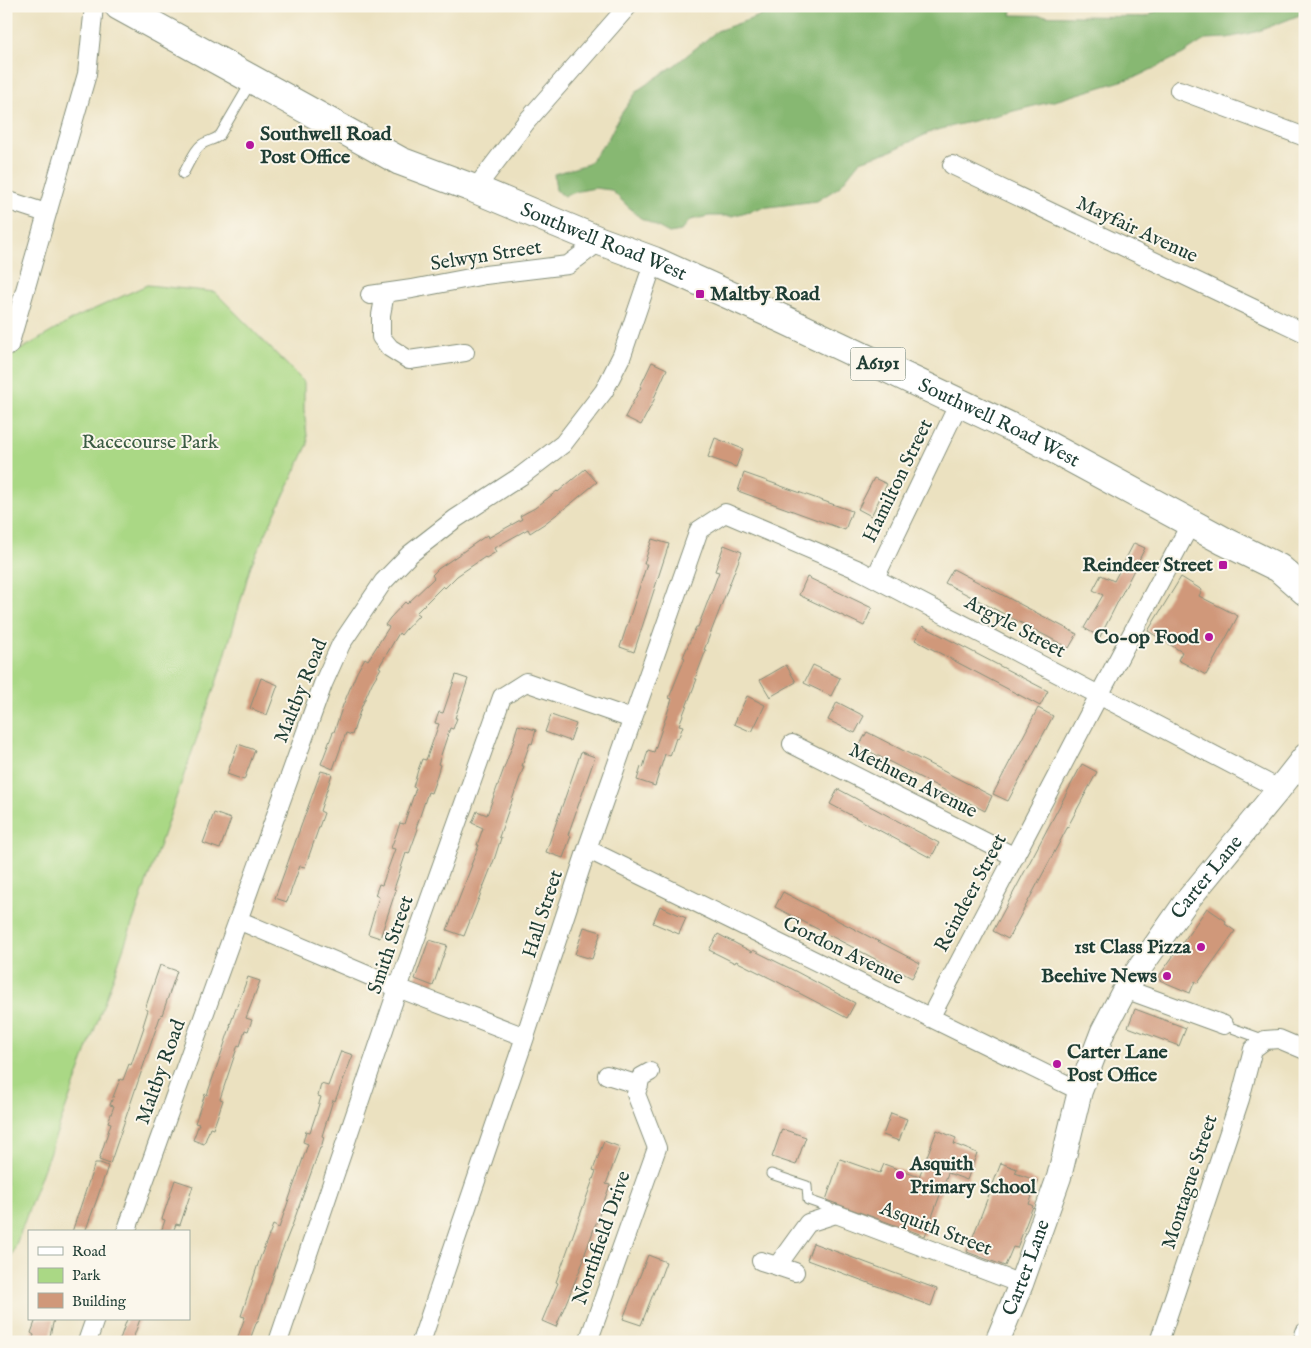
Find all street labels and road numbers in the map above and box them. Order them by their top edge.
street label: Mayfair Avenue [1072,191,1202,269]
street label: Southwell Road West [517,197,691,287]
street label: Selwyn Street [429,235,543,277]
road number: A6191 [850,348,906,380]
street label: Southwell Road West [914,372,1084,473]
street label: Hamilton Street [857,415,939,547]
street label: Argyle Street [959,590,1070,664]
street label: Maltby Road [269,635,333,747]
street label: Methuen Avenue [845,738,981,824]
street label: Reindeer Street [929,829,1013,957]
street label: Carter Lane [1165,830,1248,924]
street label: Hall Street [517,867,569,961]
street label: Smith Street [362,892,420,998]
street label: Gordon Avenue [778,911,908,991]
street label: Maltby Road [130,1016,192,1128]
street label: Montague Street [1156,1112,1224,1252]
street label: Northfield Drive [567,1168,637,1308]
street label: Asquith Street [876,1196,996,1262]
street label: Carter Lane [997,1216,1055,1319]

